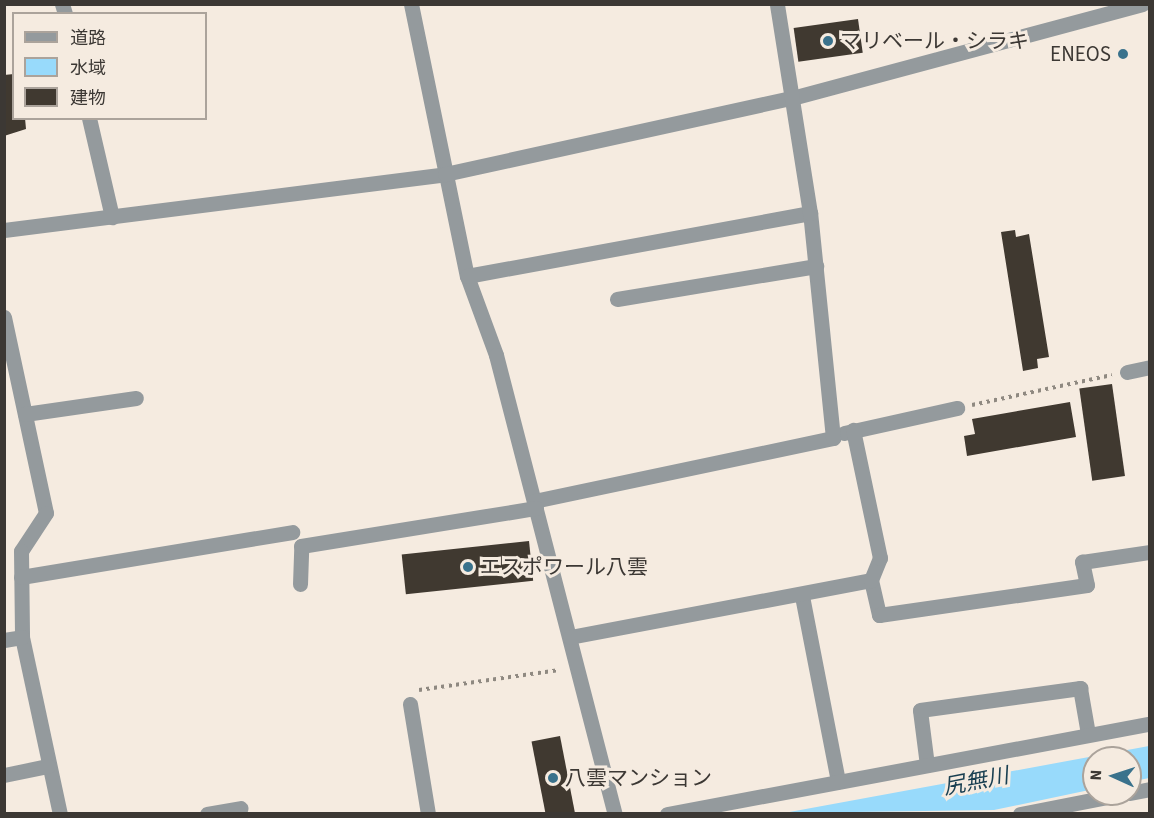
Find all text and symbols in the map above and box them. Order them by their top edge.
legend [12,12,207,120]
text: 道路 [70,26,106,51]
place label: マリベール・シラキ [840,28,1029,54]
marker: マリベール・シラキ [821,34,835,48]
place label: ENEOS [1050,41,1111,67]
marker: ENEOS [1116,47,1130,61]
text: 水域 [70,56,106,81]
text: 建物 [70,86,106,111]
place label: エスポワール八雲 [480,554,648,580]
marker: エスポワール八雲 [461,560,475,574]
north arrow [1082,746,1142,806]
water label: 尻無川 [941,763,1011,801]
place label: 八雲マンション [565,765,712,791]
text: N [1085,769,1107,781]
marker: 八雲マンション [546,771,560,785]

